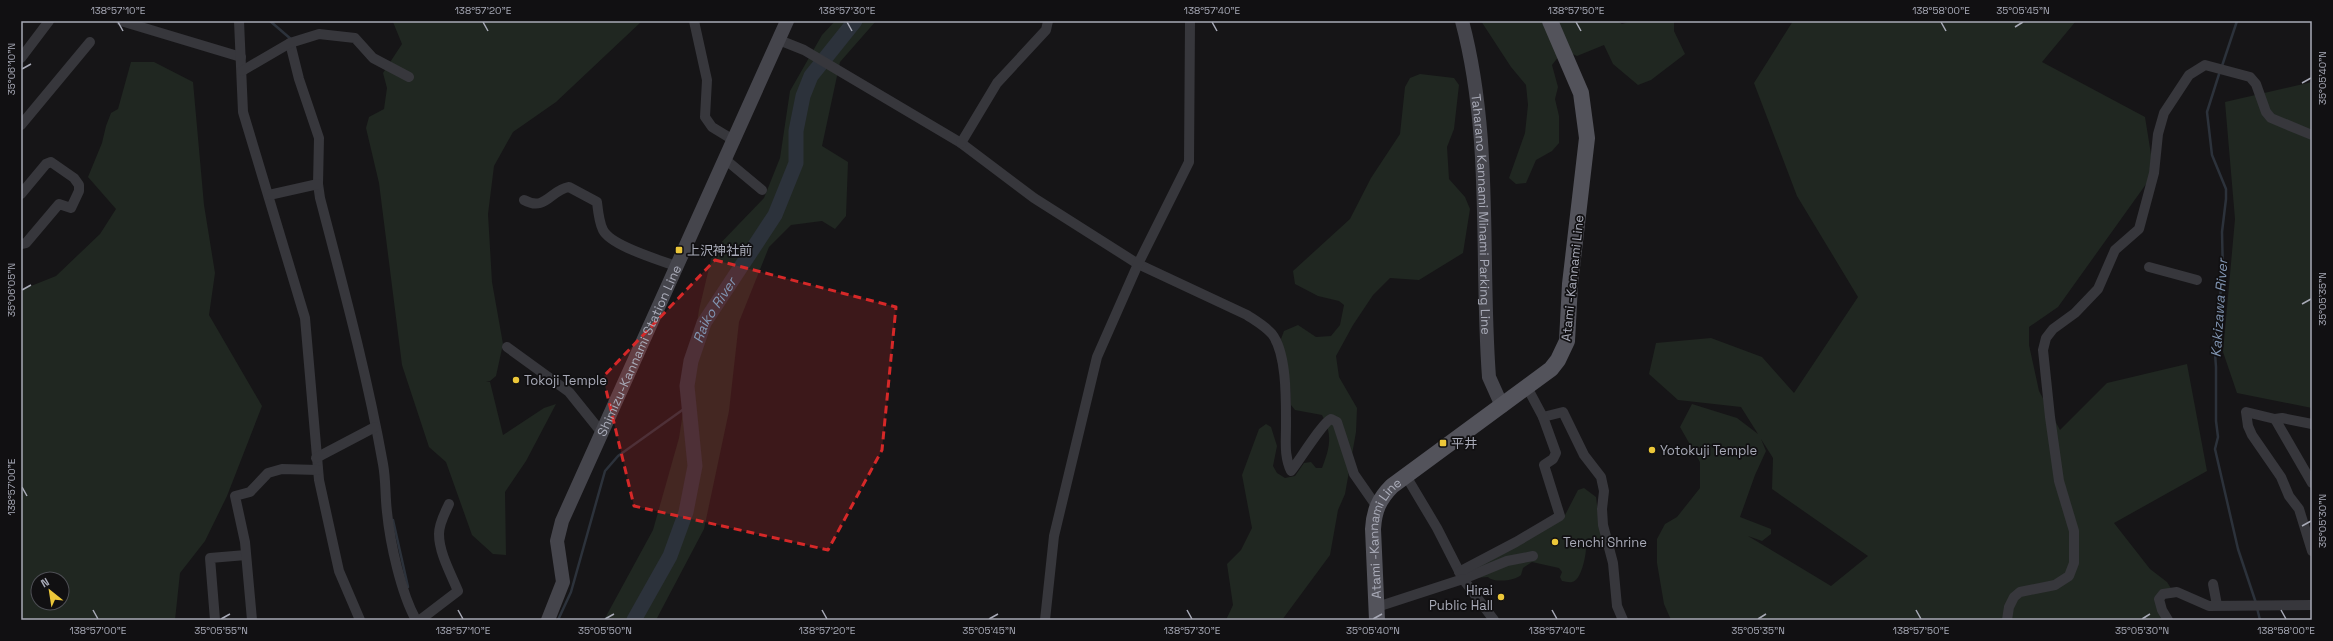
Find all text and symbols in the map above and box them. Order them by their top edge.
text: 138°57'10"E [91,4,146,17]
text: 138°57'20"E [455,4,512,17]
text: 138°57'30"E [819,4,876,17]
text: 138°57'40"E [1184,4,1241,17]
text: 138°57'50"E [1548,4,1605,17]
text: 138°58'00"E [1912,4,1970,17]
text: 35°05'45"N [1996,4,2050,17]
text: 35°06'10"N [5,43,18,95]
text: 35°05'40"N [2316,51,2329,105]
street label: Taharano Kannami Minami Parking Line [1467,93,1495,335]
street label: Atami -Kannami Line [1557,214,1588,342]
place label: 上沢神社前 [687,242,752,259]
marker: 上沢神社前 [674,245,684,255]
water label: Kakizawa River [2207,257,2232,358]
street label: Shimizu-Kannami Station Line [593,262,685,439]
text: 35°06'05"N [5,263,18,317]
text: 35°05'35"N [2316,272,2329,326]
water label: Raiko River [689,273,741,345]
place label: Tokoji Temple [524,372,607,389]
marker: Tokoji Temple [511,375,521,385]
place label: 平井 [1451,435,1477,452]
marker: 平井 [1438,438,1448,448]
place label: Yotokuji Temple [1660,442,1757,459]
marker: Yotokuji Temple [1647,445,1657,455]
text: 138°57'00"E [5,458,18,515]
street label: Atami -Kannami Line [1365,474,1405,599]
text: 35°05'30"N [2316,494,2329,548]
place label: Tenchi Shrine [1563,534,1647,551]
marker: Tenchi Shrine [1550,537,1560,547]
north arrow [30,571,70,611]
text: N [38,574,52,590]
place label: Hirai Public Hall [1429,582,1493,614]
marker: Hirai Public Hall [1496,592,1506,602]
text: 138°57'00"E [70,624,127,637]
text: 35°05'55"N [194,624,248,637]
text: 138°57'10"E [436,624,491,637]
text: 35°05'50"N [578,624,632,637]
text: 138°57'20"E [799,624,856,637]
text: 35°05'45"N [962,624,1016,637]
text: 138°57'30"E [1164,624,1221,637]
text: 35°05'40"N [1346,624,1400,637]
text: 138°57'40"E [1529,624,1586,637]
text: 35°05'35"N [1731,624,1785,637]
text: 138°57'50"E [1893,624,1950,637]
text: 35°05'30"N [2115,624,2169,637]
text: 138°58'00"E [2257,624,2315,637]

